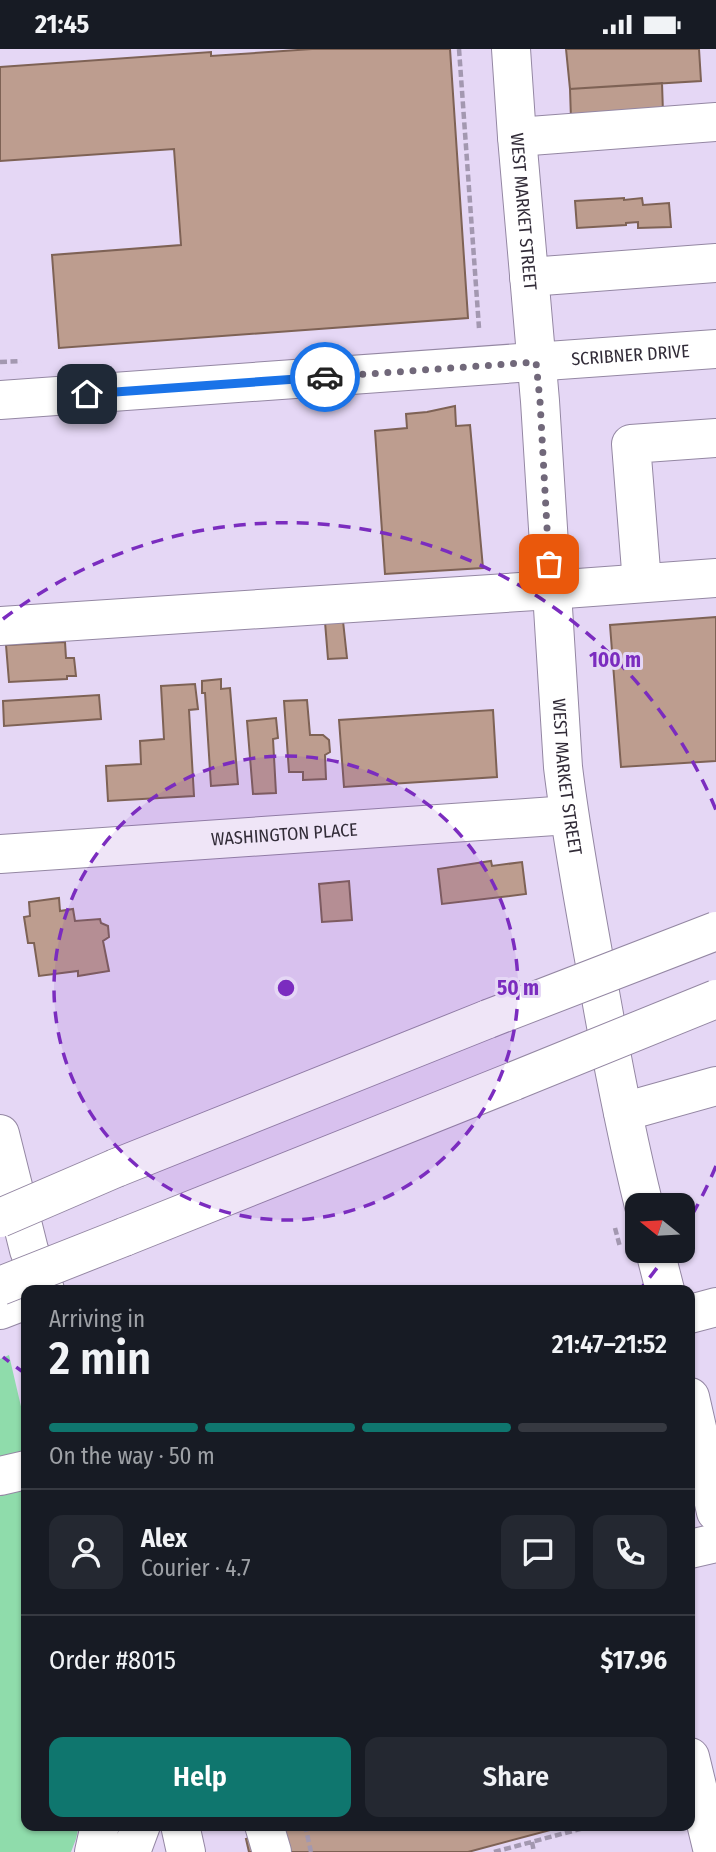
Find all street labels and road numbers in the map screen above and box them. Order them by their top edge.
street label: WEST MARKET STREET [506,132,541,292]
street label: SCRIBNER DRIVE [570,340,690,370]
street label: WEST MARKET STREET [548,698,587,857]
street label: WASHINGTON PLACE [210,819,358,851]

